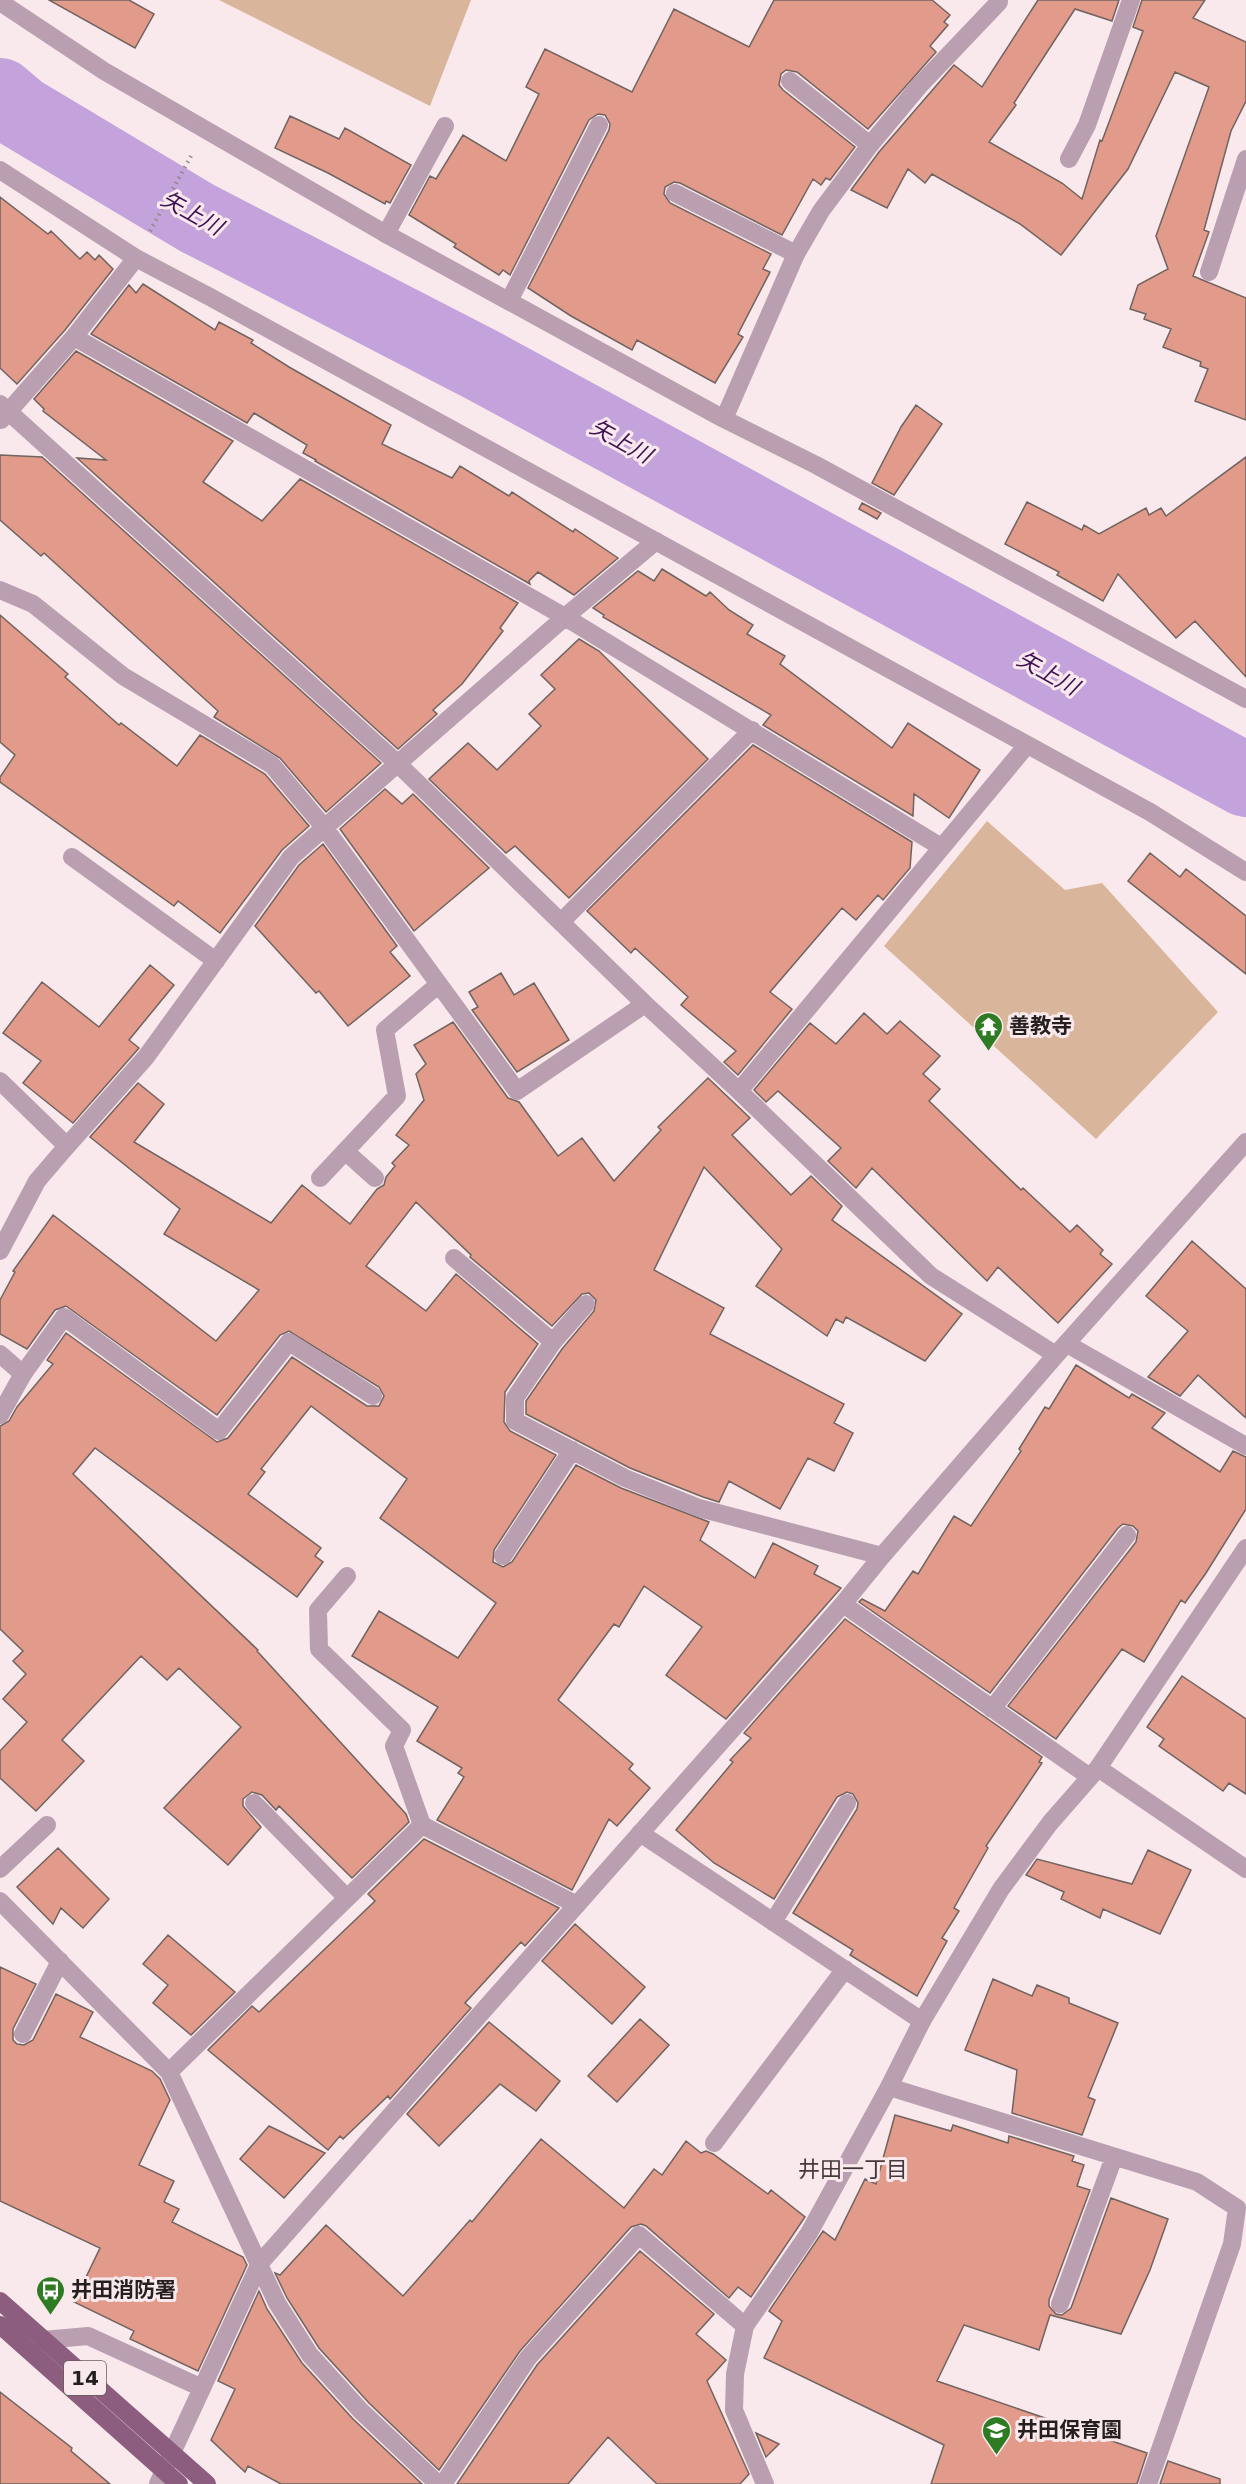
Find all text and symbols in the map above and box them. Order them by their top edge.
water label: 矢上川 [157,186,229,241]
water label: 矢上川 [586,414,658,469]
water label: 矢上川 [1013,646,1085,701]
temple icon: 善教寺 [972,1010,1004,1052]
place label: 善教寺 [1009,1014,1072,1038]
district label: 井田一丁目 [798,2157,908,2182]
bus stop icon: 井田消防署 [34,2274,66,2316]
place label: 井田消防署 [71,2278,176,2302]
road number: 14 [64,2361,106,2395]
school or university icon: 井田保育園 [980,2414,1012,2456]
place label: 井田保育園 [1017,2418,1122,2442]

